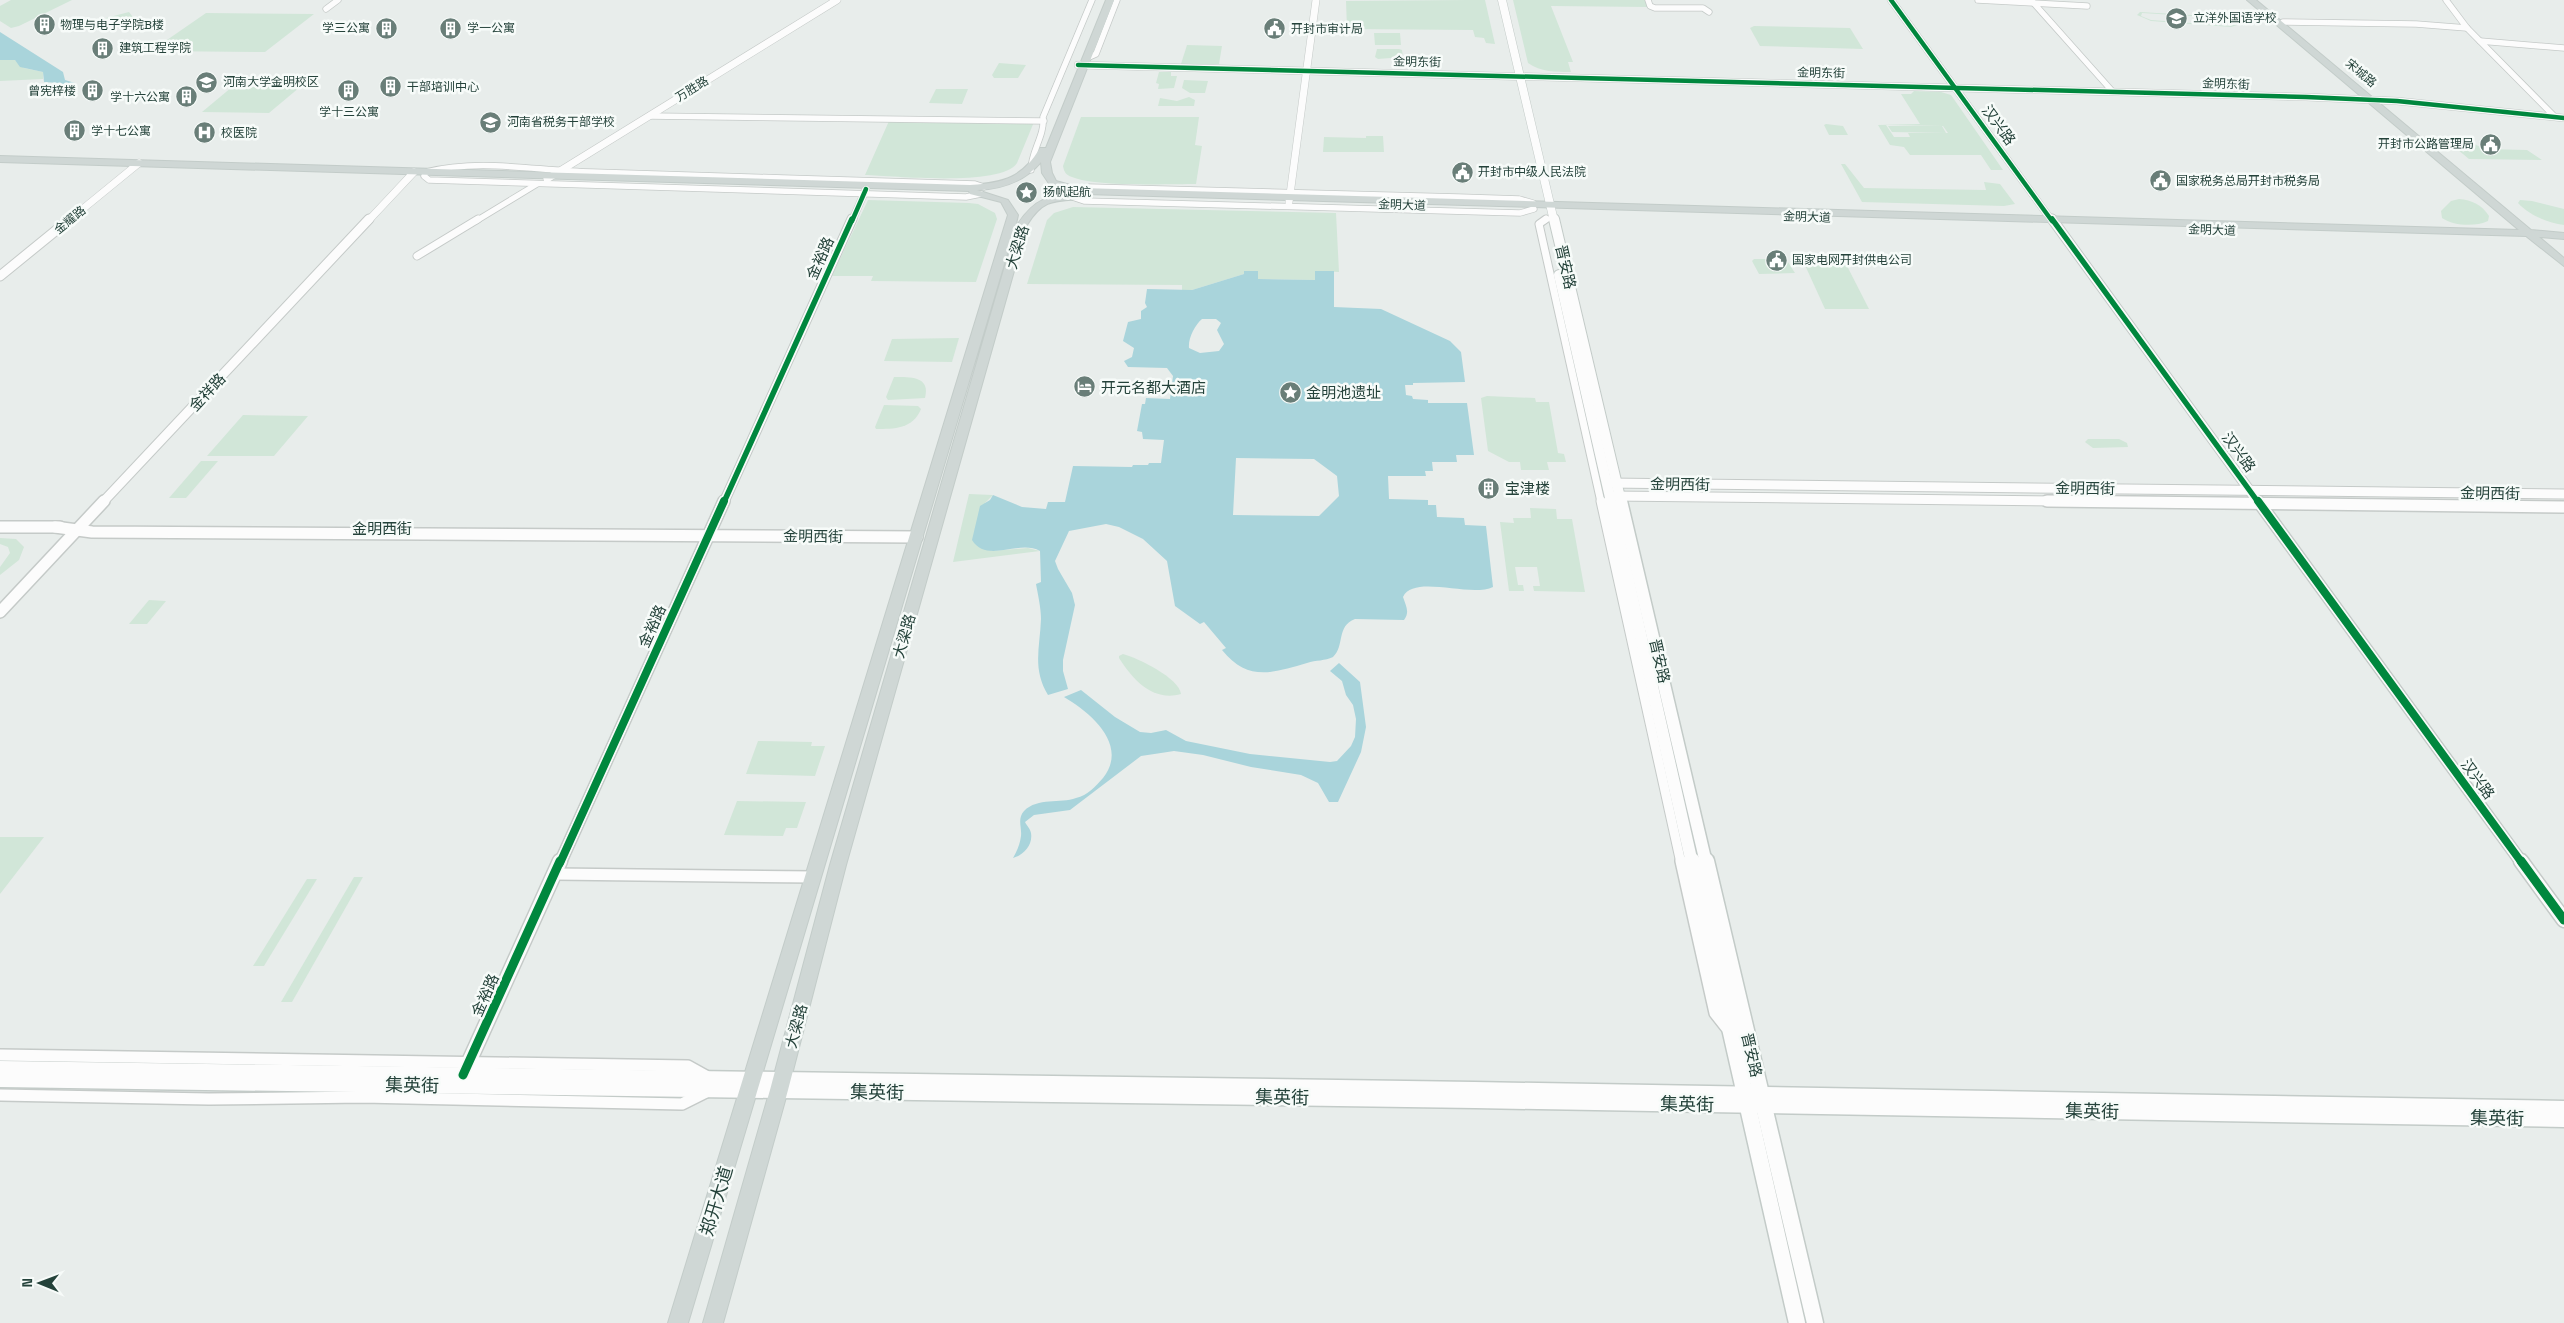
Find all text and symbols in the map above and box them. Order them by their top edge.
school or university icon: 立洋外国语学校 [2165,6,2189,30]
place label: 立洋外国语学校 [2193,10,2277,26]
building icon: 物理与电子学院B楼 [32,13,56,37]
building icon: 学三公寓 [374,16,398,40]
building icon: 学一公寓 [439,16,463,40]
place label: 物理与电子学院B楼 [60,17,164,33]
public building icon: 开封市审计局 [1263,17,1287,41]
place label: 学三公寓 [322,20,370,36]
place label: 学一公寓 [467,20,515,36]
place label: 开封市审计局 [1291,21,1363,37]
building icon: 建筑工程学院 [91,36,115,60]
place label: 建筑工程学院 [119,40,191,56]
street label: 金明东街 [1393,54,1441,70]
street label: 宋城路 [2342,55,2380,91]
street label: 金明东街 [1797,65,1845,81]
school or university icon: 河南大学金明校区 [195,70,219,94]
street label: 万胜路 [672,73,712,105]
place label: 河南大学金明校区 [223,74,319,90]
building icon: 干部培训中心 [379,75,403,99]
street label: 金明东街 [2202,75,2250,93]
building icon: 曾宪梓楼 [80,79,104,103]
building icon: 学十三公寓 [337,79,361,103]
place label: 干部培训中心 [407,79,479,95]
place label: 曾宪梓楼 [28,83,76,99]
building icon: 学十六公寓 [174,85,198,109]
place label: 学十六公寓 [110,89,170,105]
street label: 汉兴路 [1978,101,2020,149]
place label: 学十三公寓 [319,104,379,120]
school or university icon: 河南省税务干部学校 [479,110,503,134]
place label: 河南省税务干部学校 [507,114,615,130]
building icon: 学十七公寓 [63,119,87,143]
hospital icon: 校医院 [193,121,217,145]
place label: 学十七公寓 [91,123,151,139]
place label: 校医院 [221,125,257,141]
public building icon: 开封市公路管理局 [2478,132,2502,156]
place label: 开封市公路管理局 [2378,136,2474,152]
public building icon: 开封市中级人民法院 [1450,160,1474,184]
place label: 开封市中级人民法院 [1478,164,1586,180]
public building icon: 国家税务总局开封市税务局 [2148,169,2172,193]
place label: 国家税务总局开封市税务局 [2176,173,2320,189]
place icon: 扬帆起航 [1015,180,1039,204]
place label: 扬帆起航 [1043,184,1091,200]
street label: 金明大道 [1378,196,1426,214]
street label: 金耀路 [51,202,89,238]
street label: 金明大道 [1783,208,1831,226]
street label: 金明大道 [2188,221,2236,239]
street label: 大梁路 [1001,223,1033,271]
street label: 金裕路 [802,234,838,282]
street label: 晋安路 [1552,243,1580,291]
public building icon: 国家电网开封供电公司 [1764,248,1788,272]
place label: 国家电网开封供电公司 [1792,252,1912,268]
street label: 金祥路 [185,369,229,415]
hotel icon: 开元名都大酒店 [1073,375,1097,399]
place label: 开元名都大酒店 [1101,378,1206,397]
place icon: 金明池遗址 [1278,380,1302,404]
place label: 金明池遗址 [1306,383,1381,402]
street label: 汉兴路 [2218,428,2260,476]
street label: 金明西街 [1650,474,1710,494]
building icon: 宝津楼 [1477,476,1501,500]
street label: 金明西街 [2055,478,2115,498]
place label: 宝津楼 [1505,479,1550,498]
street label: 金明西街 [2460,483,2520,503]
street label: 金明西街 [352,519,412,538]
street label: 金明西街 [783,526,843,546]
street label: 金裕路 [634,602,670,650]
street label: 大梁路 [889,612,919,660]
street label: 晋安路 [1646,637,1674,685]
street label: 汉兴路 [2457,755,2499,803]
street label: 金裕路 [467,971,503,1019]
street label: 大梁路 [781,1002,811,1050]
street label: 晋安路 [1738,1031,1766,1079]
street label: 集英街 [385,1073,439,1097]
street label: 集英街 [850,1080,904,1104]
street label: 集英街 [1255,1085,1309,1109]
street label: 集英街 [1660,1092,1714,1116]
street label: 集英街 [2065,1099,2119,1123]
street label: 集英街 [2470,1106,2524,1130]
street label: 郑开大道 [694,1163,738,1239]
north arrow [15,1258,65,1308]
text: N [18,1278,36,1288]

